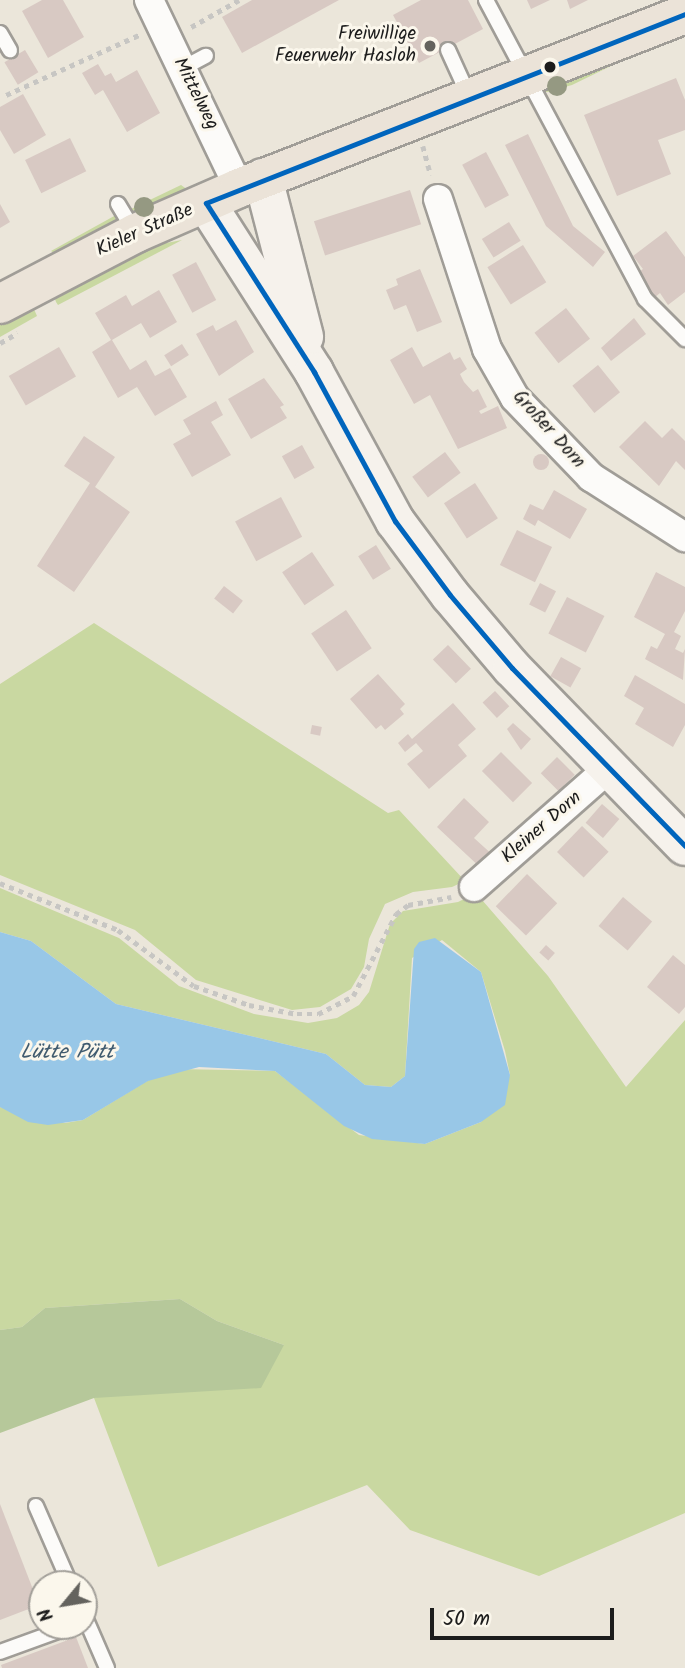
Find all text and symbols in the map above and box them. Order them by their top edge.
place label: Freiwillige Feuerwehr Hasloh [275,24,416,68]
marker: Freiwillige Feuerwehr Hasloh [422,38,438,54]
street label: Mittelweg [167,54,223,134]
unlabelled marker [543,60,557,74]
street label: Kieler Straße [93,199,197,263]
street label: Großer Dorn [507,386,589,474]
street label: Kleiner Dorn [497,787,587,869]
water label: Lütte Pütt [20,1040,114,1066]
north arrow [28,1570,98,1640]
scale bar [433,1594,617,1638]
text: N [31,1602,63,1627]
text: 50 m [443,1603,490,1636]

